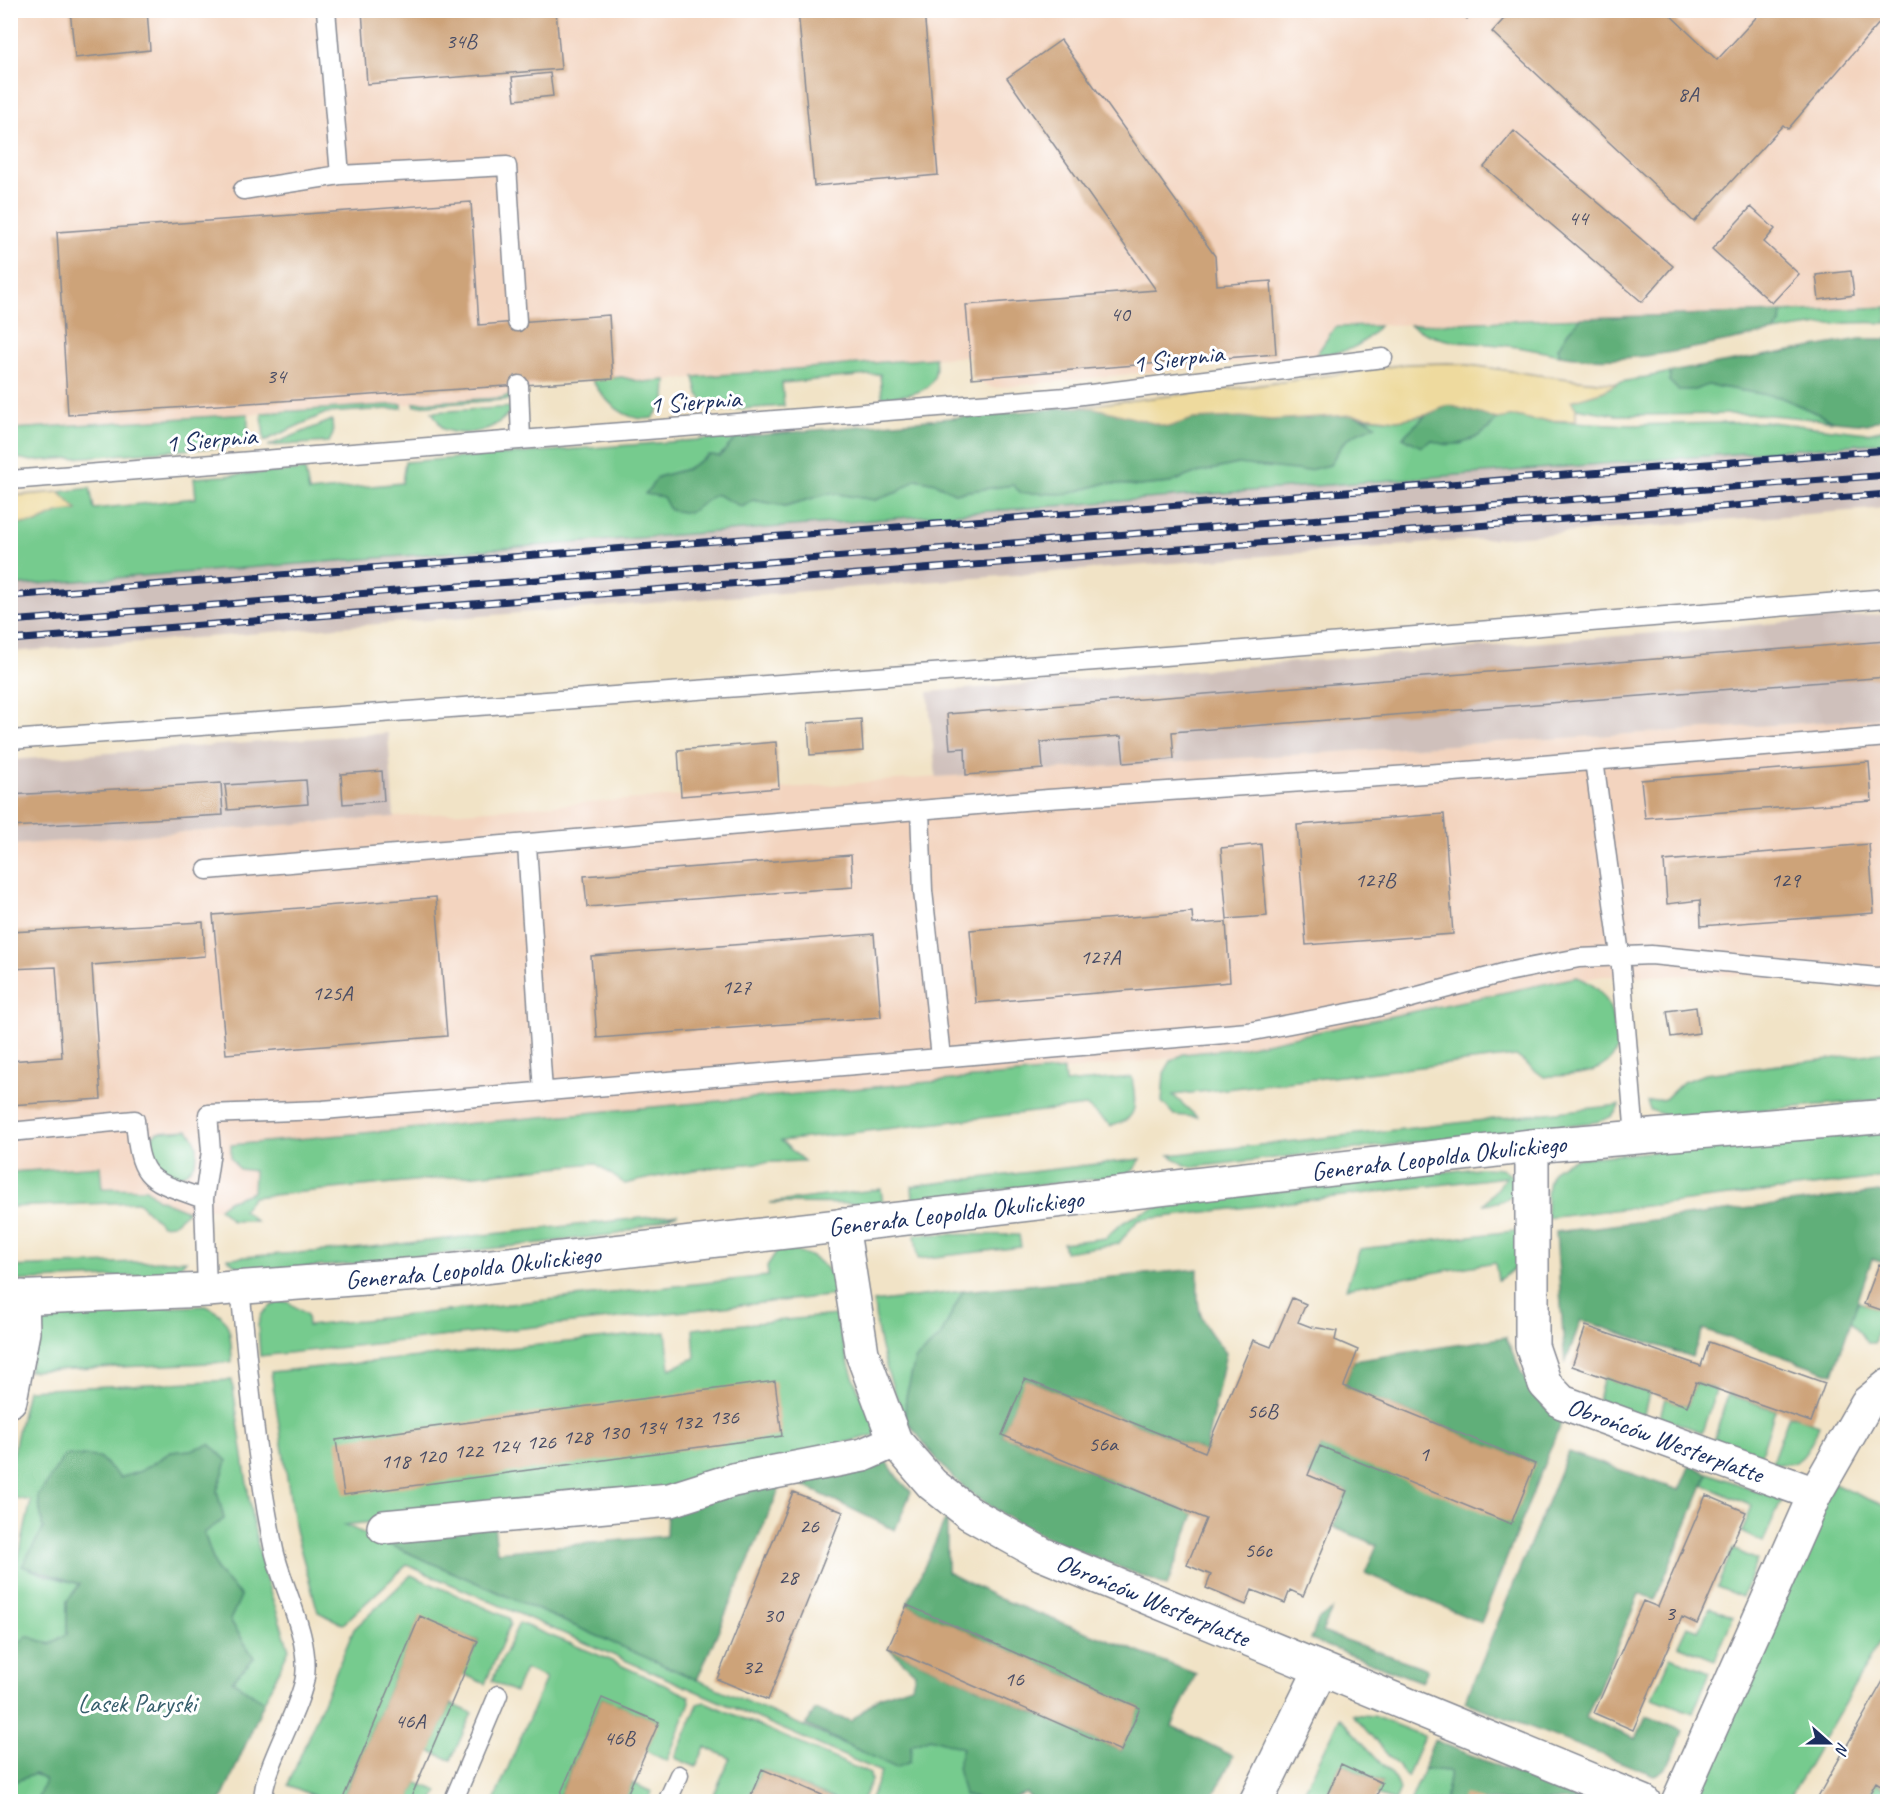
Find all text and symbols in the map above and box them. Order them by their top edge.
house number: 34B [445,27,478,55]
house number: 8A [1678,80,1699,108]
house number: 44 [1568,204,1590,232]
house number: 40 [1110,300,1132,328]
street label: 1 Sierpnia [1131,336,1227,380]
house number: 34 [266,362,288,390]
street label: 1 Sierpnia [648,382,743,421]
street label: 1 Sierpnia [164,419,260,460]
house number: 127B [1354,866,1397,894]
house number: 129 [1770,866,1802,894]
house number: 127A [1080,943,1121,971]
house number: 127 [721,973,752,1001]
house number: 125A [312,979,353,1007]
street label: Generała Leopolda Okulickiego [1309,1127,1569,1188]
street label: Generała Leopolda Okulickiego [826,1182,1087,1244]
street label: Generała Leopolda Okulickiego [344,1237,604,1296]
street label: Obrońców Westerplatte [1563,1389,1770,1492]
house number: 56B [1246,1397,1279,1425]
house number: 136 [709,1403,740,1431]
house number: 132 [672,1408,704,1436]
house number: 134 [636,1413,668,1441]
house number: 130 [599,1418,631,1446]
house number: 128 [562,1423,594,1451]
house number: 126 [526,1428,557,1456]
house number: 56a [1088,1430,1119,1458]
house number: 124 [489,1432,521,1460]
house number: 122 [453,1437,485,1465]
house number: 1 [1419,1440,1430,1468]
house number: 120 [416,1442,448,1470]
house number: 118 [380,1447,412,1475]
house number: 26 [799,1512,820,1540]
house number: 56c [1244,1536,1273,1564]
street label: Obrońców Westerplatte [1051,1546,1257,1656]
house number: 28 [778,1563,800,1591]
house number: 3 [1665,1599,1677,1627]
house number: 30 [763,1601,785,1629]
house number: 32 [742,1653,764,1681]
house number: 16 [1004,1665,1025,1693]
park label: Lasek Paryski [78,1687,199,1720]
house number: 46A [395,1707,426,1735]
north arrow [1799,1713,1859,1773]
house number: 46B [603,1724,636,1752]
text: N [1830,1740,1853,1759]

